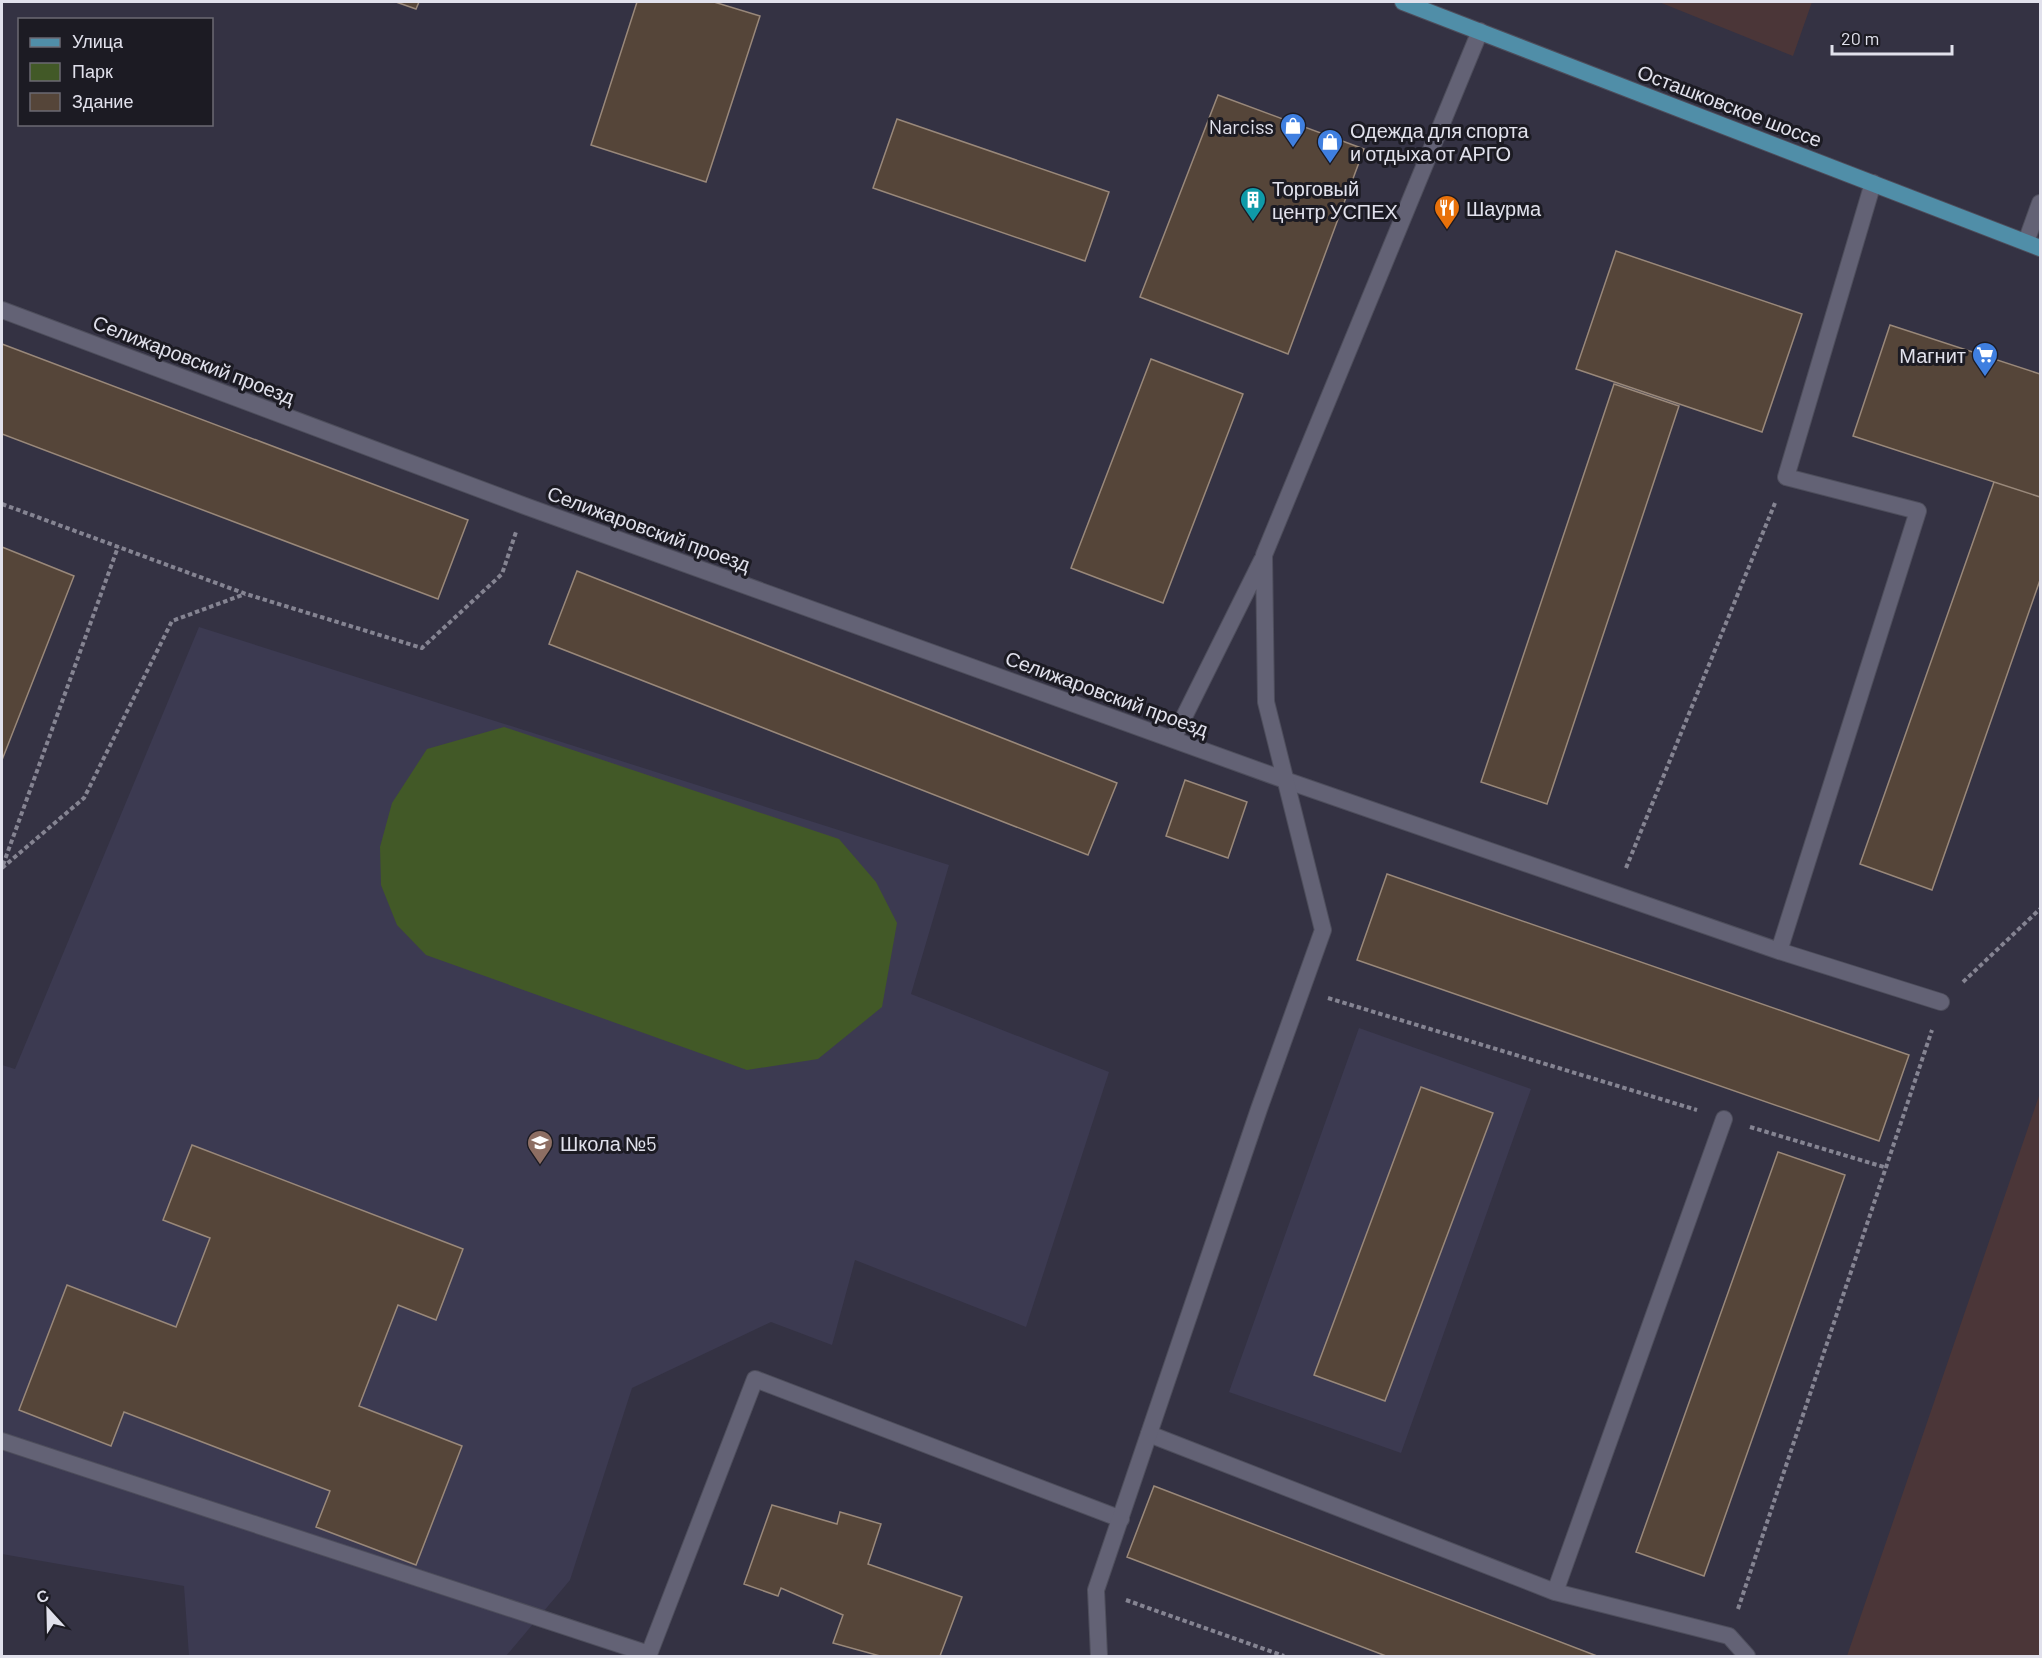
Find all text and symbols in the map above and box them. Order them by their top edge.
legend [18,18,213,126]
scale bar [1832,18,1952,56]
text: 20 m [1841,27,1879,49]
text: Улица [72,30,124,52]
street label: Осташковское шоссе [1634,59,1826,151]
text: Парк [72,60,113,82]
text: Здание [72,90,133,112]
shop icon: Narciss [1278,111,1308,149]
place label: Narciss [1209,114,1274,138]
place label: Одежда для спорта и отдыха от АРГО [1350,118,1530,165]
shop icon: Одежда для спорта и отдыха от АРГО [1315,127,1345,165]
place label: Торговый центр УСПЕХ [1272,176,1398,223]
building icon: Торговый центр УСПЕХ [1238,185,1268,223]
restaurant icon: Шаурма [1432,193,1462,231]
place label: Шаурма [1466,196,1542,220]
street label: Селижаровский проезд [90,309,299,409]
supermarket icon: Магнит [1970,340,2000,378]
place label: Магнит [1899,343,1966,367]
street label: Селижаровский проезд [544,480,754,576]
street label: Селижаровский проезд [1002,645,1212,741]
school or university icon: Школа №5 [525,1128,555,1166]
place label: Школа №5 [560,1131,657,1155]
north arrow [18,1580,78,1640]
text: С [33,1584,52,1607]

